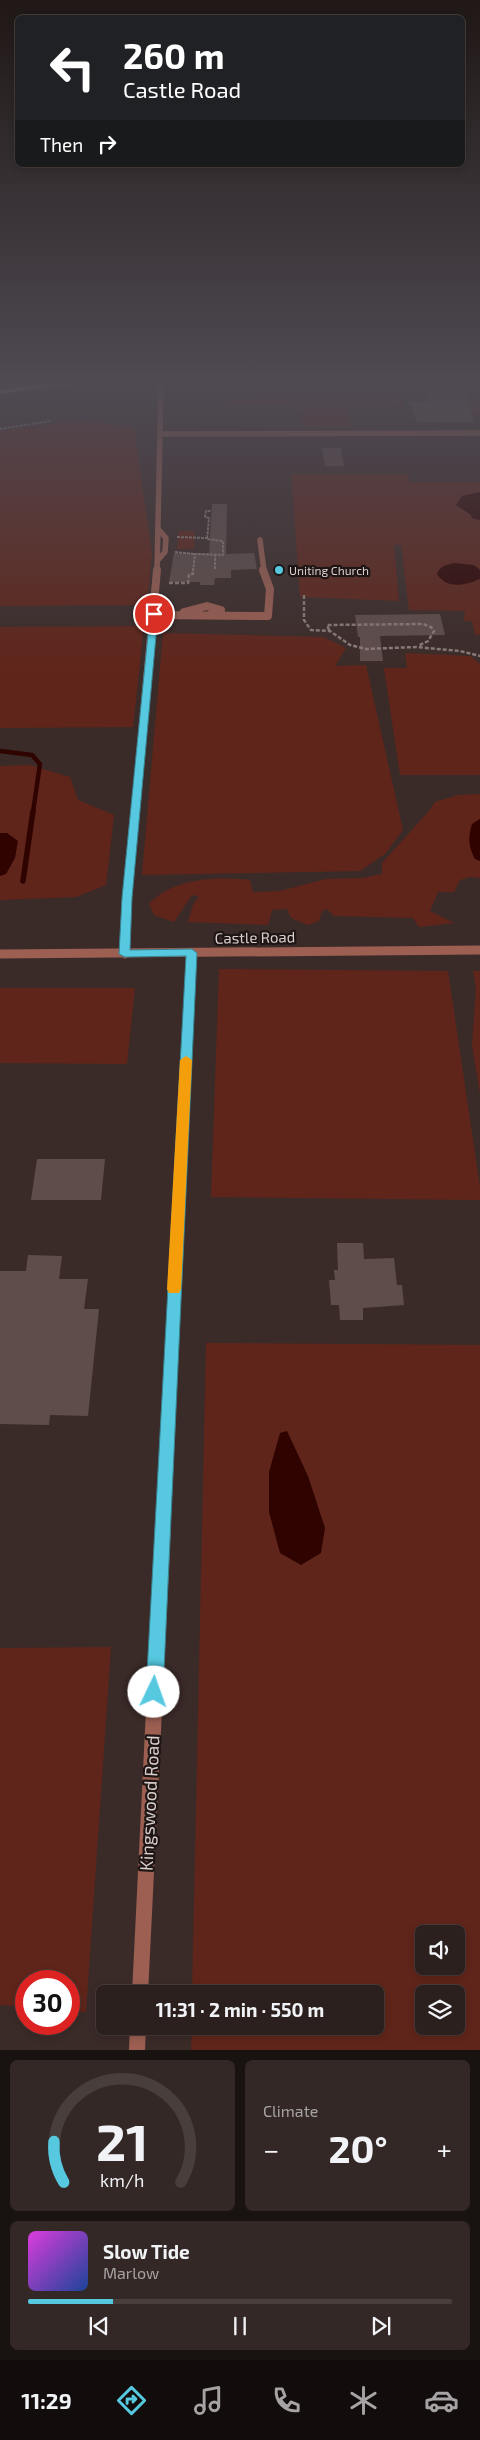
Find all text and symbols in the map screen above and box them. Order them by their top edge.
text: 260 m [123,34,224,76]
icon: left [40,35,105,100]
text: Castle Road [123,76,241,102]
icon: right [93,130,121,158]
text: Then [40,133,83,156]
place label: Uniting Church [289,563,369,577]
marker: Uniting Church [273,564,285,576]
pin [133,593,175,635]
icon: arrive [140,600,168,628]
street label: Castle Road [215,927,295,947]
position arrow [127,1665,179,1717]
street label: Kingswood Road [134,1735,164,1871]
map controls [415,1925,465,2035]
button: sound [415,1925,465,1975]
speed limit sign: 30 [15,1970,80,2035]
button: layers [415,1985,465,2035]
text: 11:31 · 2 min · 550 m [156,1998,324,2021]
text: Climate [263,2101,318,2120]
text: 21 [96,2109,149,2171]
text: 20° [328,2125,388,2171]
text: − [263,2132,279,2166]
text: + [437,2132,452,2166]
text: km/h [100,2169,145,2191]
text: Slow Tide [103,2240,190,2263]
text: Marlow [103,2263,159,2282]
icon: previous [85,2312,113,2340]
icon: pause [226,2312,254,2340]
icon: next [367,2312,395,2340]
icon: directions [114,2383,149,2418]
icon: music [191,2383,226,2418]
icon: phone [269,2383,304,2418]
icon: climate [346,2383,381,2418]
icon: car [424,2383,459,2418]
text: 11:29 [21,2387,72,2413]

